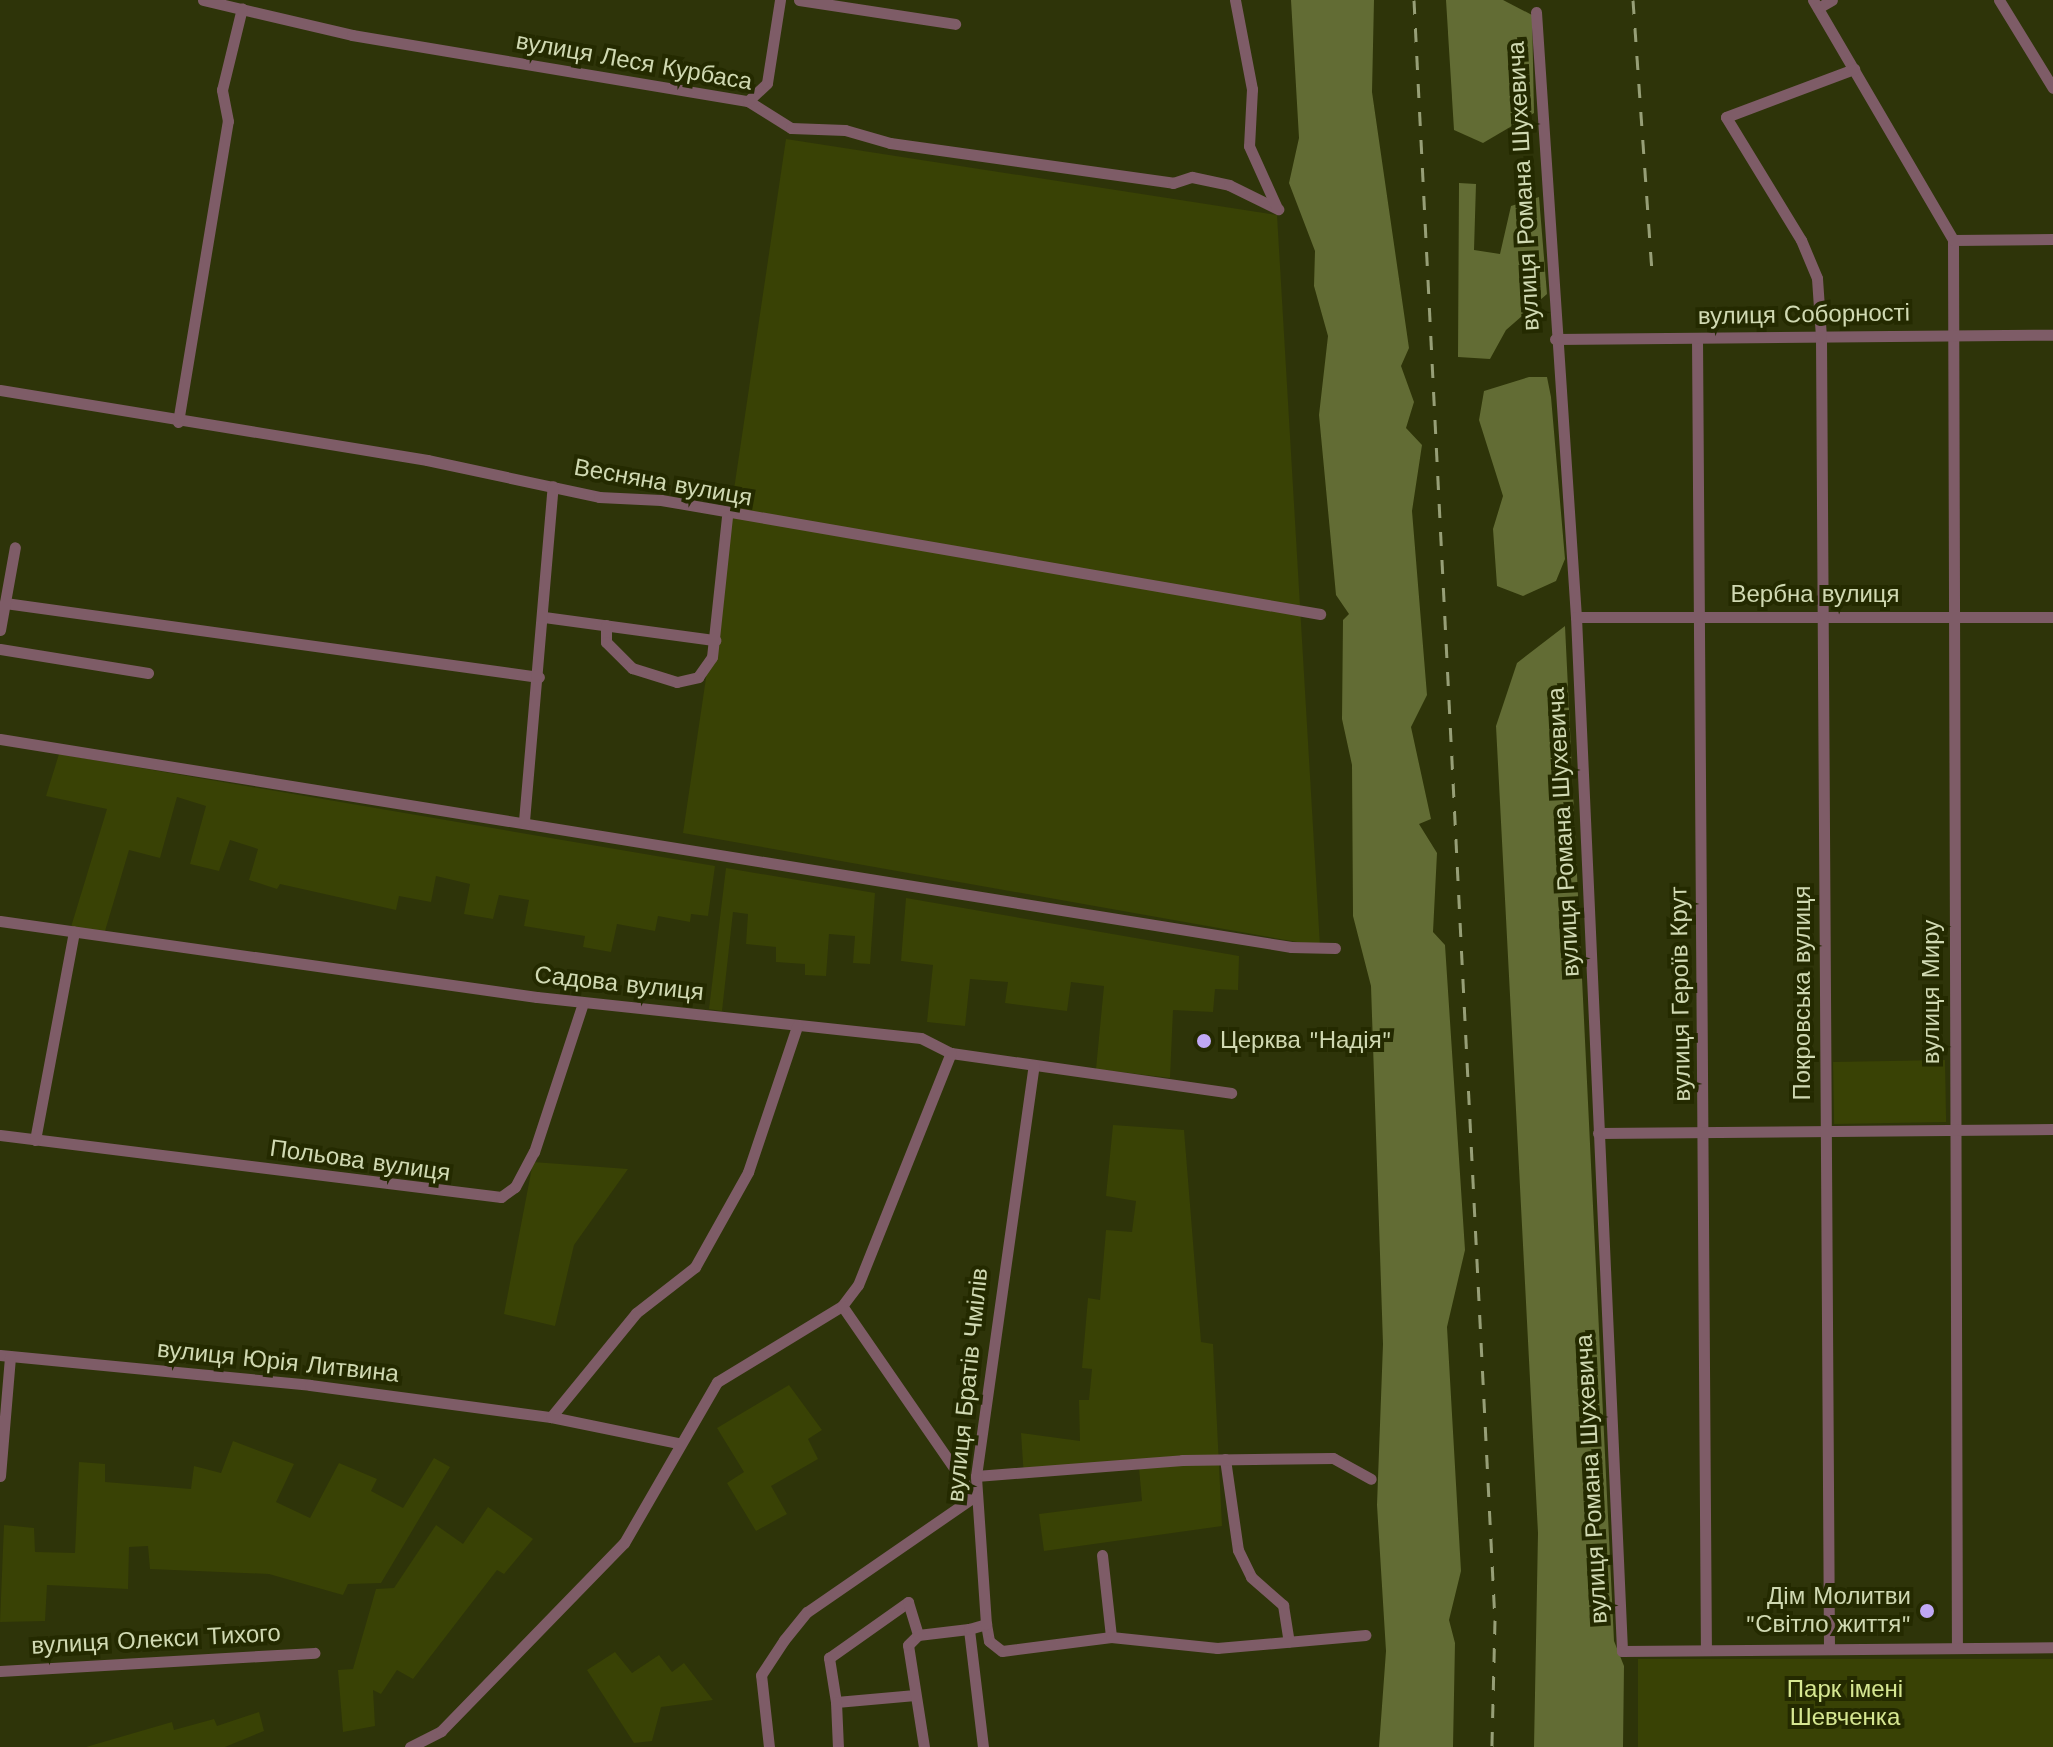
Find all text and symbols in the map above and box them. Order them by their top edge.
street label: вулиця Леся Курбаса [514,27,754,97]
street label: вулиця Романа Шухевича [1502,40,1546,332]
street label: вулиця Соборності [1698,299,1910,331]
street label: Весняна вулиця [572,453,754,513]
street label: Вербна вулиця [1730,581,1900,609]
street label: вулиця Романа Шухевича [1542,686,1586,978]
street label: Покровська вулиця [1789,885,1817,1101]
street label: вулиця Героїв Крут [1665,886,1697,1102]
street label: вулиця Миру [1918,920,1946,1064]
street label: Садова вулиця [533,961,705,1007]
place label: Церква "Надія" [1220,1027,1391,1055]
marker: Церква "Надія" [1195,1032,1213,1050]
street label: Польова вулиця [268,1134,452,1188]
street label: вулиця Братів Чмілів [941,1267,995,1503]
street label: вулиця Романа Шухевича [1570,1333,1614,1625]
street label: вулиця Юрія Литвина [156,1335,400,1389]
place label: Дім Молитви "Світло життя" [1746,1583,1911,1639]
marker: Дім Молитви "Світло життя" [1918,1602,1936,1620]
street label: вулиця Олекси Тихого [31,1619,281,1661]
park label: Парк імені Шевченка [1787,1676,1903,1732]

